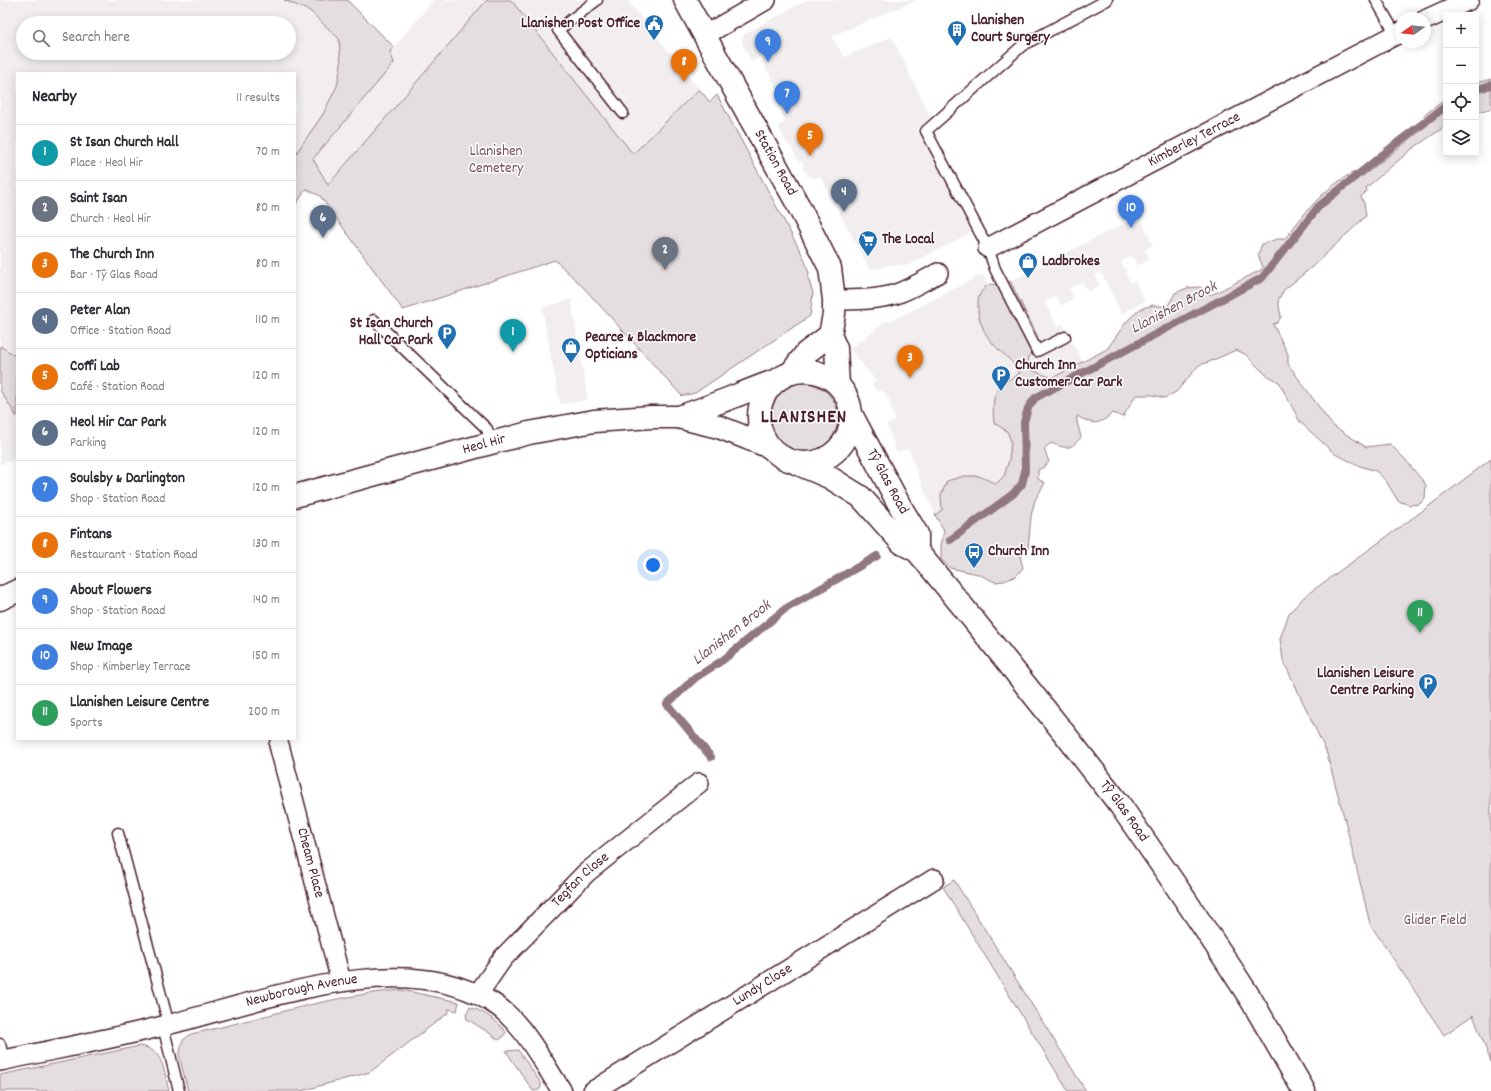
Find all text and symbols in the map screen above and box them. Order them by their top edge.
place label: Llanishen Court Surgery [971,10,1050,49]
north arrow [1395,12,1431,48]
map controls [1443,12,1479,156]
button: + [1443,12,1479,48]
place label: Llanishen Post Office [521,13,640,35]
public building icon: Llanishen Post Office [643,13,665,41]
search box [16,16,296,60]
building icon: Llanishen Court Surgery [946,19,968,47]
icon: search [30,27,52,49]
text: Search here [62,27,130,49]
pin: 9 [755,29,781,62]
button: − [1443,48,1479,84]
pin: 8 [671,49,697,82]
pin: 7 [774,81,800,114]
button: locate [1443,84,1479,120]
text: Nearby [32,86,76,110]
text: 11 results [236,89,280,108]
street label: Kimberley Terrace [1144,106,1245,173]
button: layers [1443,120,1479,156]
pin: 5 [797,123,823,156]
street label: Station Road [748,126,802,200]
text: St Isan Church Hall [70,132,178,154]
park label: Llanishen Cemetery [469,141,524,180]
text: 1 [44,143,46,162]
text: 70 m [256,143,280,162]
text: Place · Heol Hir [70,154,143,173]
pin: 4 [831,179,857,212]
text: Saint Isan [70,188,127,210]
pin: 10 [1118,195,1144,228]
text: 2 [42,199,48,218]
text: 80 m [256,199,280,218]
pin: 6 [310,205,336,238]
text: Church · Heol Hir [70,210,151,229]
supermarket icon: The Local [857,229,879,257]
place label: The Local [882,229,935,251]
pin: 2 [652,237,678,270]
text: The Church Inn [70,244,154,266]
shop icon: Ladbrokes [1017,251,1039,279]
place label: Ladbrokes [1042,251,1100,273]
text: 3 [42,255,48,274]
text: 80 m [256,255,280,274]
text: Bar · Tŷ Glas Road [70,266,158,285]
water label: Llanishen Brook [1127,275,1222,340]
text: Peter Alan [70,300,130,322]
text: 4 [42,311,48,330]
text: 110 m [255,311,280,330]
place label: St Isan Church Hall Car Park [350,313,433,352]
pin: 1 [500,319,526,352]
text: Office · Station Road [70,322,171,341]
parking icon: St Isan Church Hall Car Park [436,322,458,350]
place label: Pearce & Blackmore Opticians [585,327,697,366]
shop icon: Pearce & Blackmore Opticians [560,336,582,364]
pin: 3 [897,345,923,378]
place label: Church Inn Customer Car Park [1015,355,1122,394]
text: Coffi Lab [70,356,120,378]
parking icon: Church Inn Customer Car Park [990,364,1012,392]
text: 5 [42,367,48,386]
text: 120 m [252,367,280,386]
text: Café · Station Road [70,378,165,397]
district label: LLANISHEN [761,405,847,432]
text: Heol Hir Car Park [70,412,166,434]
text: 6 [42,423,48,442]
text: 120 m [252,423,280,442]
street label: Heol Hir [460,428,509,461]
text: Parking [70,434,106,453]
street label: Tŷ Glas Road [861,445,914,519]
text: Soulsby & Darlington [70,468,185,490]
text: 7 [43,479,47,498]
text: 120 m [252,479,280,498]
text: Shop · Station Road [70,490,165,509]
text: Fintans [70,524,112,546]
text: 8 [42,535,48,554]
text: 130 m [252,535,280,554]
bus stop icon: Church Inn [963,541,985,569]
place label: Church Inn [988,541,1049,563]
text: Restaurant · Station Road [70,546,198,565]
your location [643,555,663,575]
text: About Flowers [70,580,152,602]
text: 9 [42,591,48,610]
text: 140 m [253,591,280,610]
water label: Llanishen Brook [688,594,778,671]
pin: 11 [1407,600,1433,633]
text: Shop · Station Road [70,602,165,621]
text: New Image [70,636,132,658]
text: 10 [40,647,50,666]
text: 150 m [252,647,280,666]
text: Shop · Kimberley Terrace [70,658,191,677]
place label: Llanishen Leisure Centre Parking [1317,663,1414,702]
parking icon: Llanishen Leisure Centre Parking [1417,672,1439,700]
text: Llanishen Leisure Centre [70,692,209,714]
text: 11 [42,703,48,722]
text: 200 m [248,703,280,722]
text: Sports [70,714,103,733]
street label: Tŷ Glas Road [1094,776,1154,847]
street label: Cheam Place [290,825,330,901]
street label: Tegfan Close [547,847,615,913]
park label: Glider Field [1403,910,1467,932]
street label: Lundy Close [729,958,797,1012]
street label: Newborough Avenue [243,969,359,1014]

